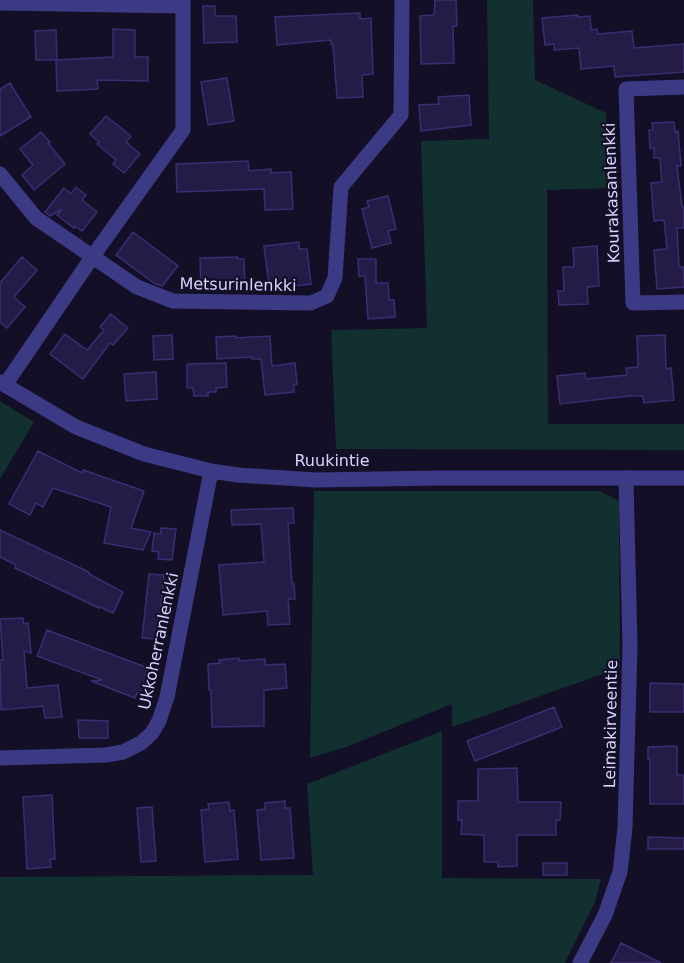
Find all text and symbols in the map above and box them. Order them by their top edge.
street label: Kourakasanlenkki [600,122,623,264]
street label: Metsurinlenkki [179,274,297,295]
street label: Ruukintie [294,451,370,470]
street label: Ukkoherranlenkki [135,571,182,711]
street label: Leimakirveentie [600,660,621,788]

